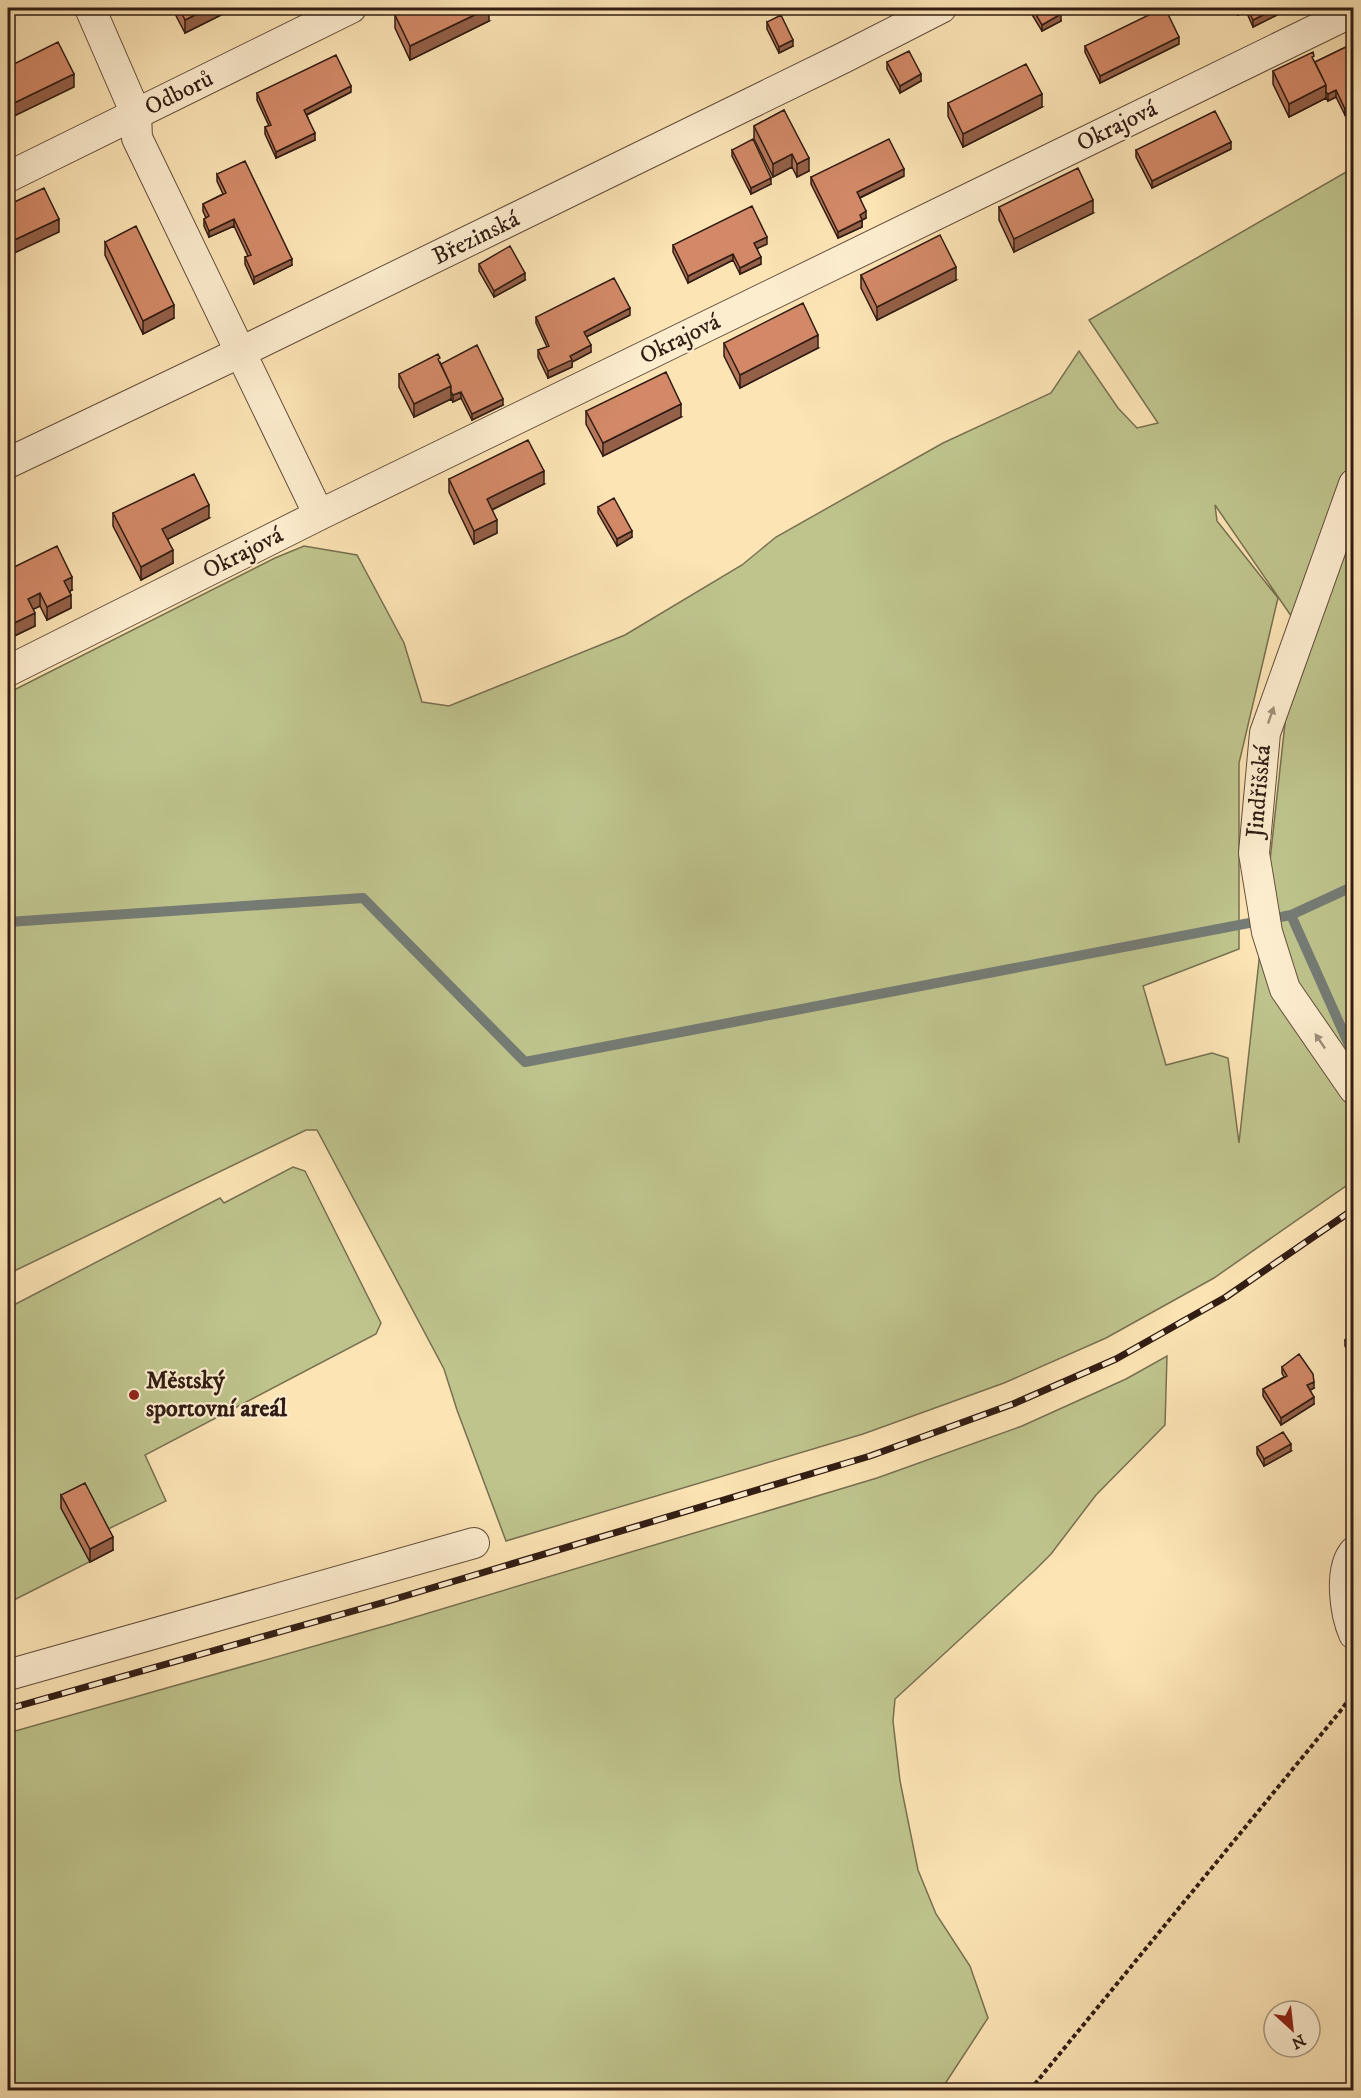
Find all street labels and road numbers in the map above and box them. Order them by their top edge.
street label: Odborů [140,64,218,122]
street label: Okrajová [1072,93,1163,158]
street label: Březinská [428,204,525,272]
street label: Okrajová [635,306,726,371]
street label: Okrajová [198,520,289,586]
street label: Jindřišská [1240,743,1278,841]

